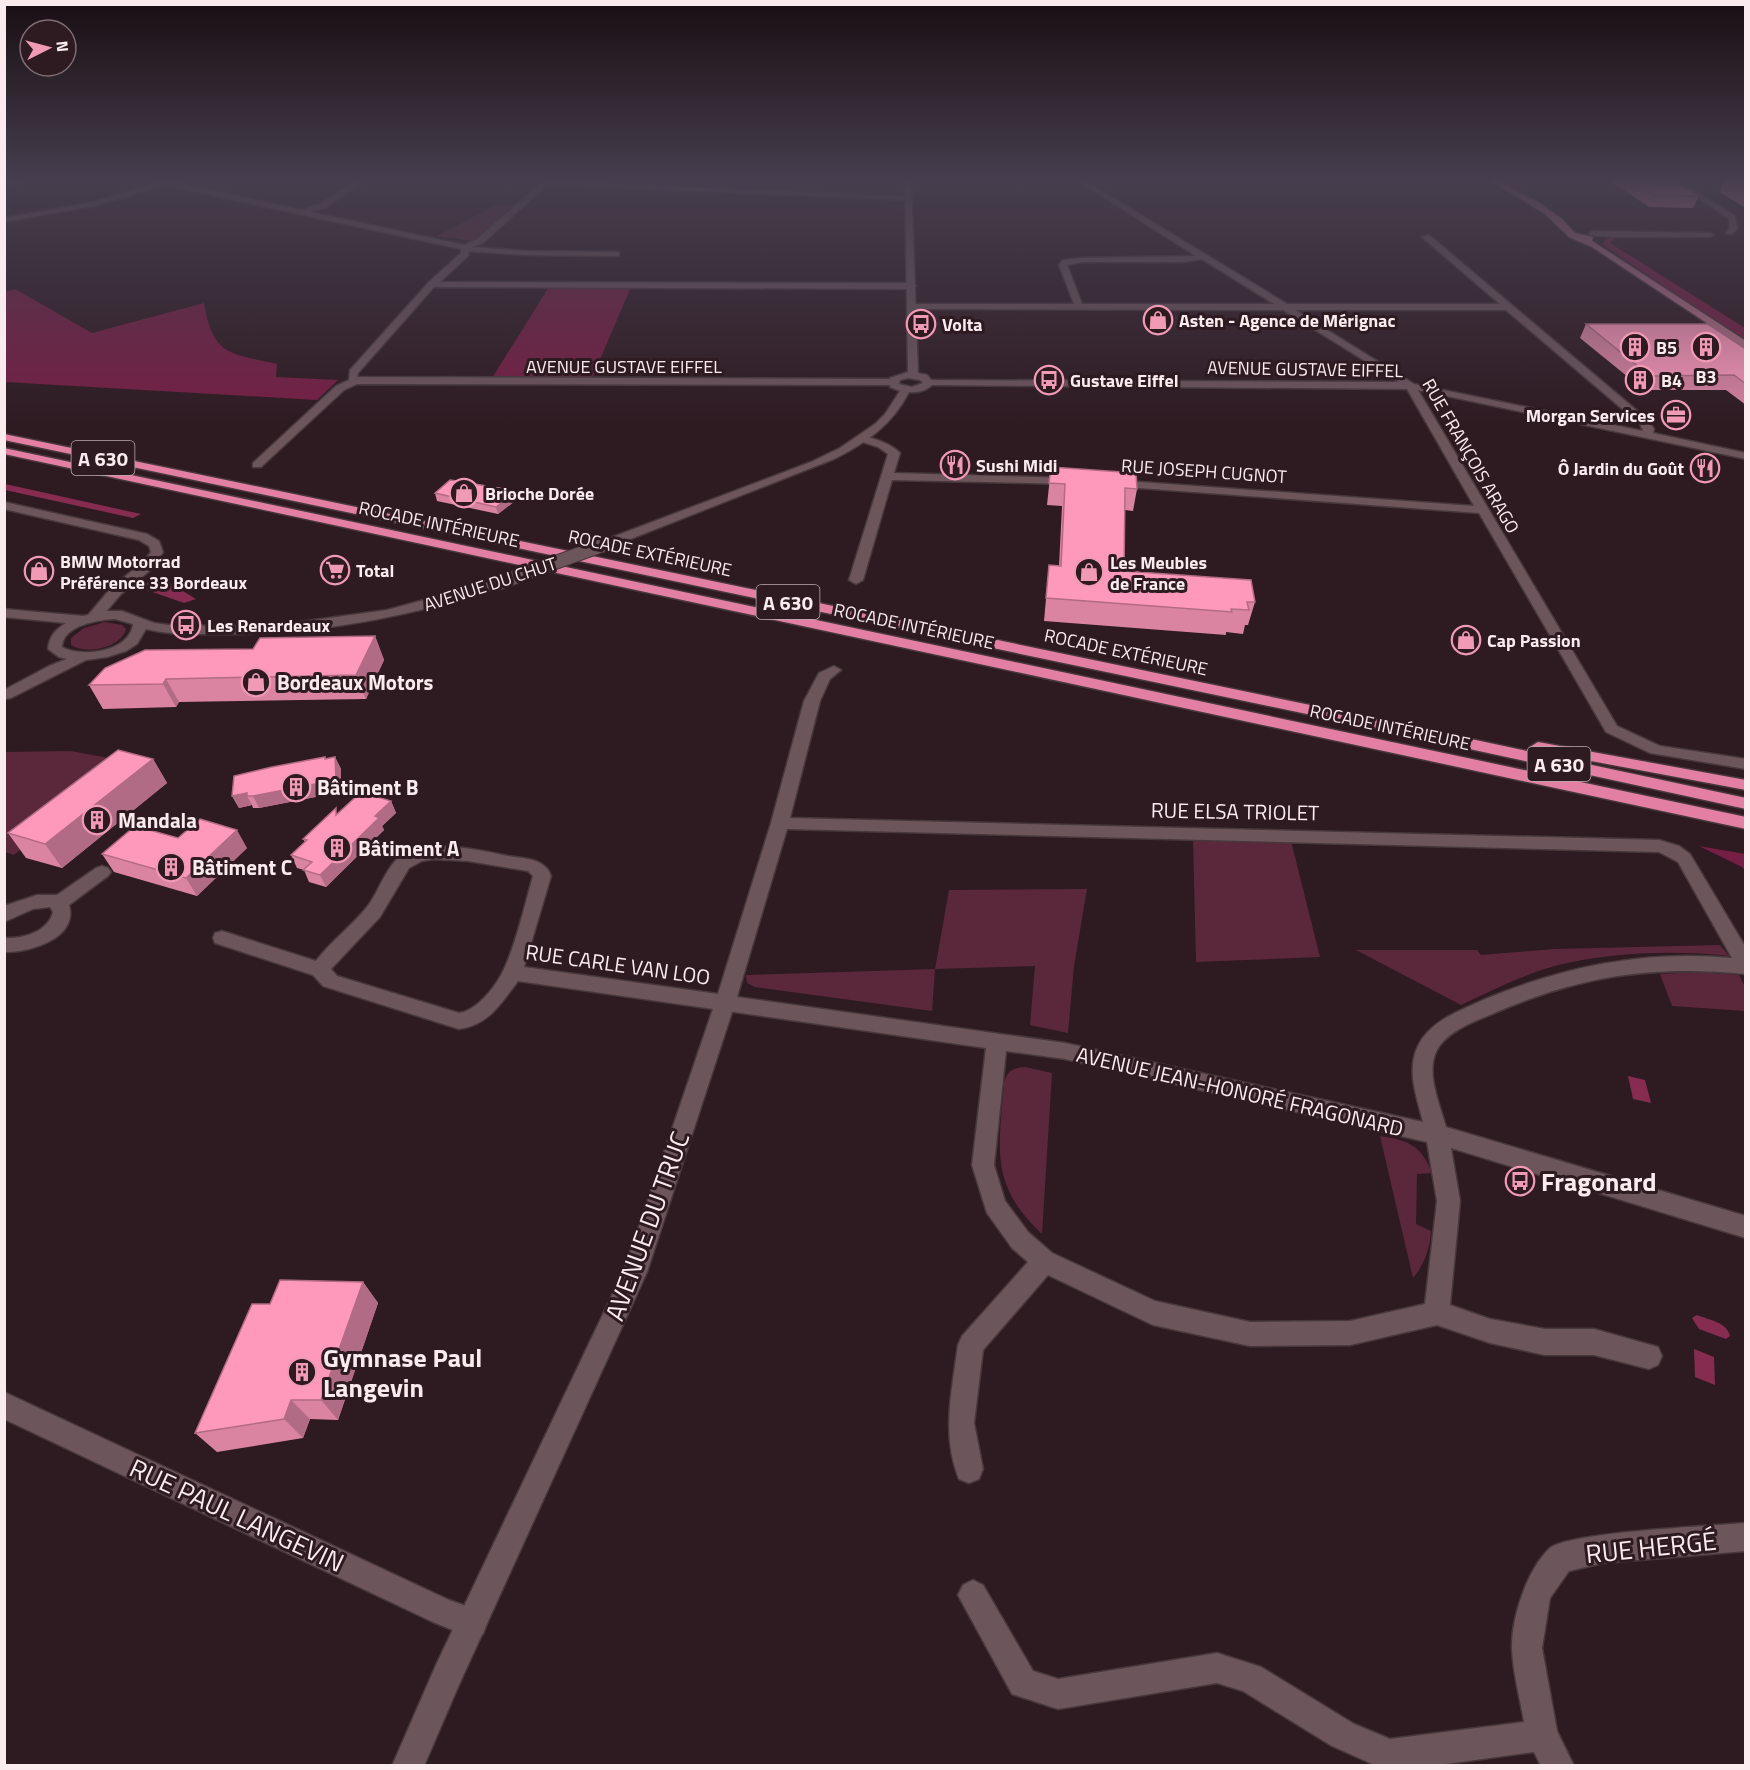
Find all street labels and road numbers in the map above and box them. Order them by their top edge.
street label: AVENUE GUSTAVE EIFFEL [526,353,722,380]
street label: AVENUE GUSTAVE EIFFEL [1207,354,1404,384]
street label: RUE FRANÇOIS ARAGO [1416,374,1526,538]
road number: A 630 [72,441,134,475]
street label: RUE JOSEPH CUGNOT [1120,452,1288,490]
street label: ROCADE INTÉRIEURE [356,494,522,554]
street label: ROCADE EXTÉRIEURE [566,522,734,584]
street label: AVENUE DU CHUT [420,550,561,618]
road number: A 630 [756,585,820,619]
street label: ROCADE INTÉRIEURE [831,596,997,656]
street label: ROCADE EXTÉRIEURE [1042,621,1210,683]
street label: ROCADE INTÉRIEURE [1307,697,1473,757]
road number: A 630 [1528,747,1590,781]
street label: RUE ELSA TRIOLET [1151,794,1319,828]
street label: RUE CARLE VAN LOO [524,935,712,993]
street label: AVENUE JEAN-HONORÉ FRAGONARD [1073,1038,1407,1144]
street label: AVENUE DU TRUC [595,1126,699,1326]
street label: RUE PAUL LANGEVIN [123,1448,351,1582]
street label: RUE HERGÉ [1584,1521,1718,1573]

